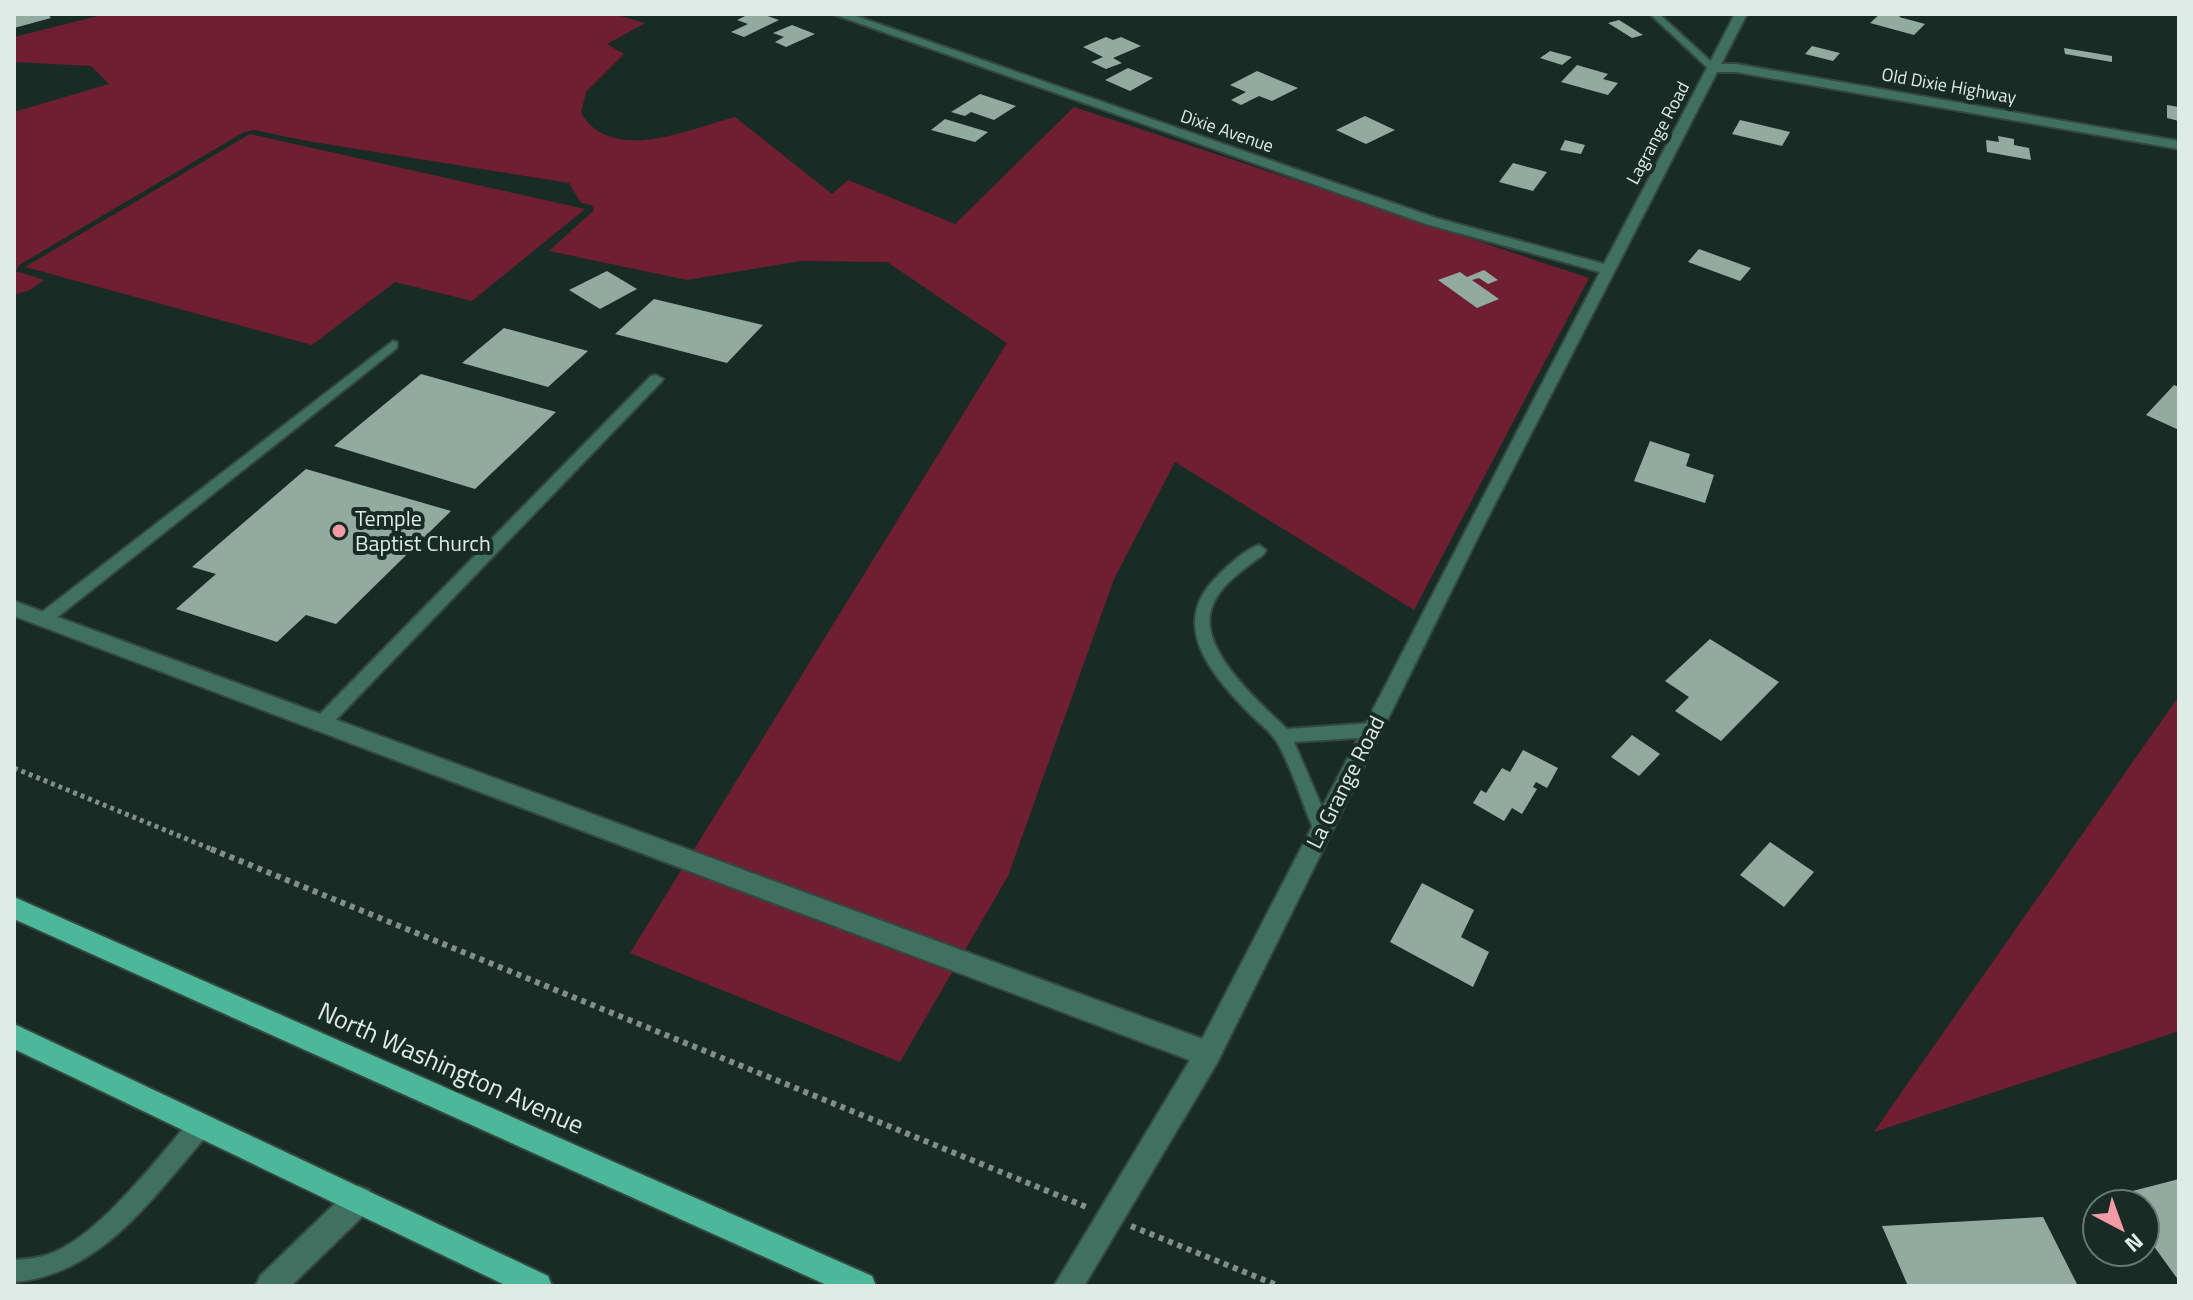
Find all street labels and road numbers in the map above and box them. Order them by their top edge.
street label: Old Dixie Highway [1880,60,2019,111]
street label: Lagrange Road [1619,77,1696,189]
street label: Dixie Avenue [1177,102,1277,159]
street label: La Grange Road [1297,710,1393,854]
street label: North Washington Avenue [312,991,590,1144]

